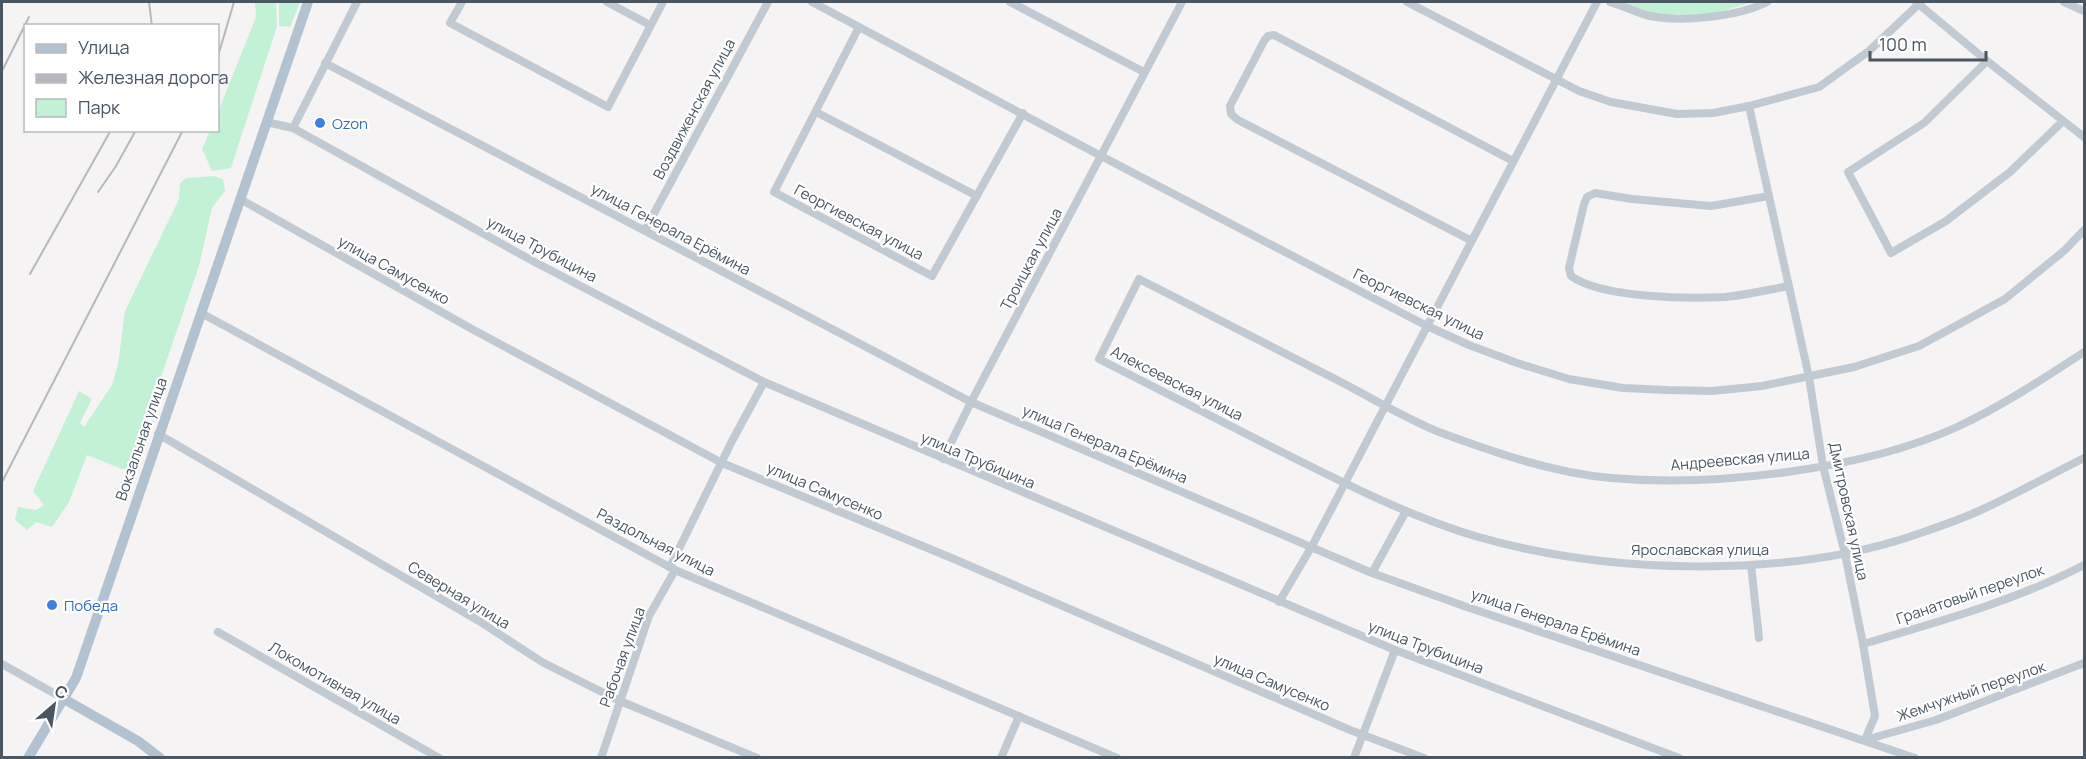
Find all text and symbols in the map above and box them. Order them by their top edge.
legend [24,24,219,132]
scale bar [1870,24,1986,62]
text: 100 m [1879,32,1927,56]
text: Улица [78,35,130,59]
street label: Воздвиженская улица [648,35,740,183]
text: Железная дорога [78,65,229,89]
text: Парк [78,95,121,119]
place label: Ozon [332,113,368,134]
marker: Ozon [313,116,327,130]
street label: улица Генерала Ерёмина [588,178,754,280]
street label: Георгиевская улица [791,179,927,265]
street label: Троицкая улица [995,204,1067,314]
street label: улица Трубицина [483,211,601,287]
street label: улица Самусенко [334,231,454,309]
street label: Георгиевская улица [1350,263,1488,345]
street label: Алексеевская улица [1107,341,1247,425]
street label: Вокзальная улица [110,375,172,503]
street label: улица Генерала Ерёмина [1019,400,1191,488]
street label: улица Трубицина [918,426,1038,494]
street label: Дмитровская улица [1824,440,1874,582]
street label: Андреевская улица [1670,442,1810,476]
street label: улица Самусенко [764,457,887,525]
street label: Раздольная улица [593,503,719,581]
street label: Ярославская улица [1631,539,1769,560]
street label: Северная улица [404,556,514,634]
street label: Гранатовый переулок [1893,559,2047,629]
street label: улица Генерала Ерёмина [1468,583,1644,661]
place label: Победа [64,595,118,616]
marker: Победа [45,598,59,612]
street label: Рабочая улица [594,604,650,710]
street label: улица Трубицина [1365,615,1487,679]
street label: Локомотивная улица [265,637,405,729]
street label: улица Самусенко [1211,648,1334,716]
street label: Жемчужный переулок [1894,655,2049,726]
north arrow [24,675,84,735]
text: С [51,679,72,704]

